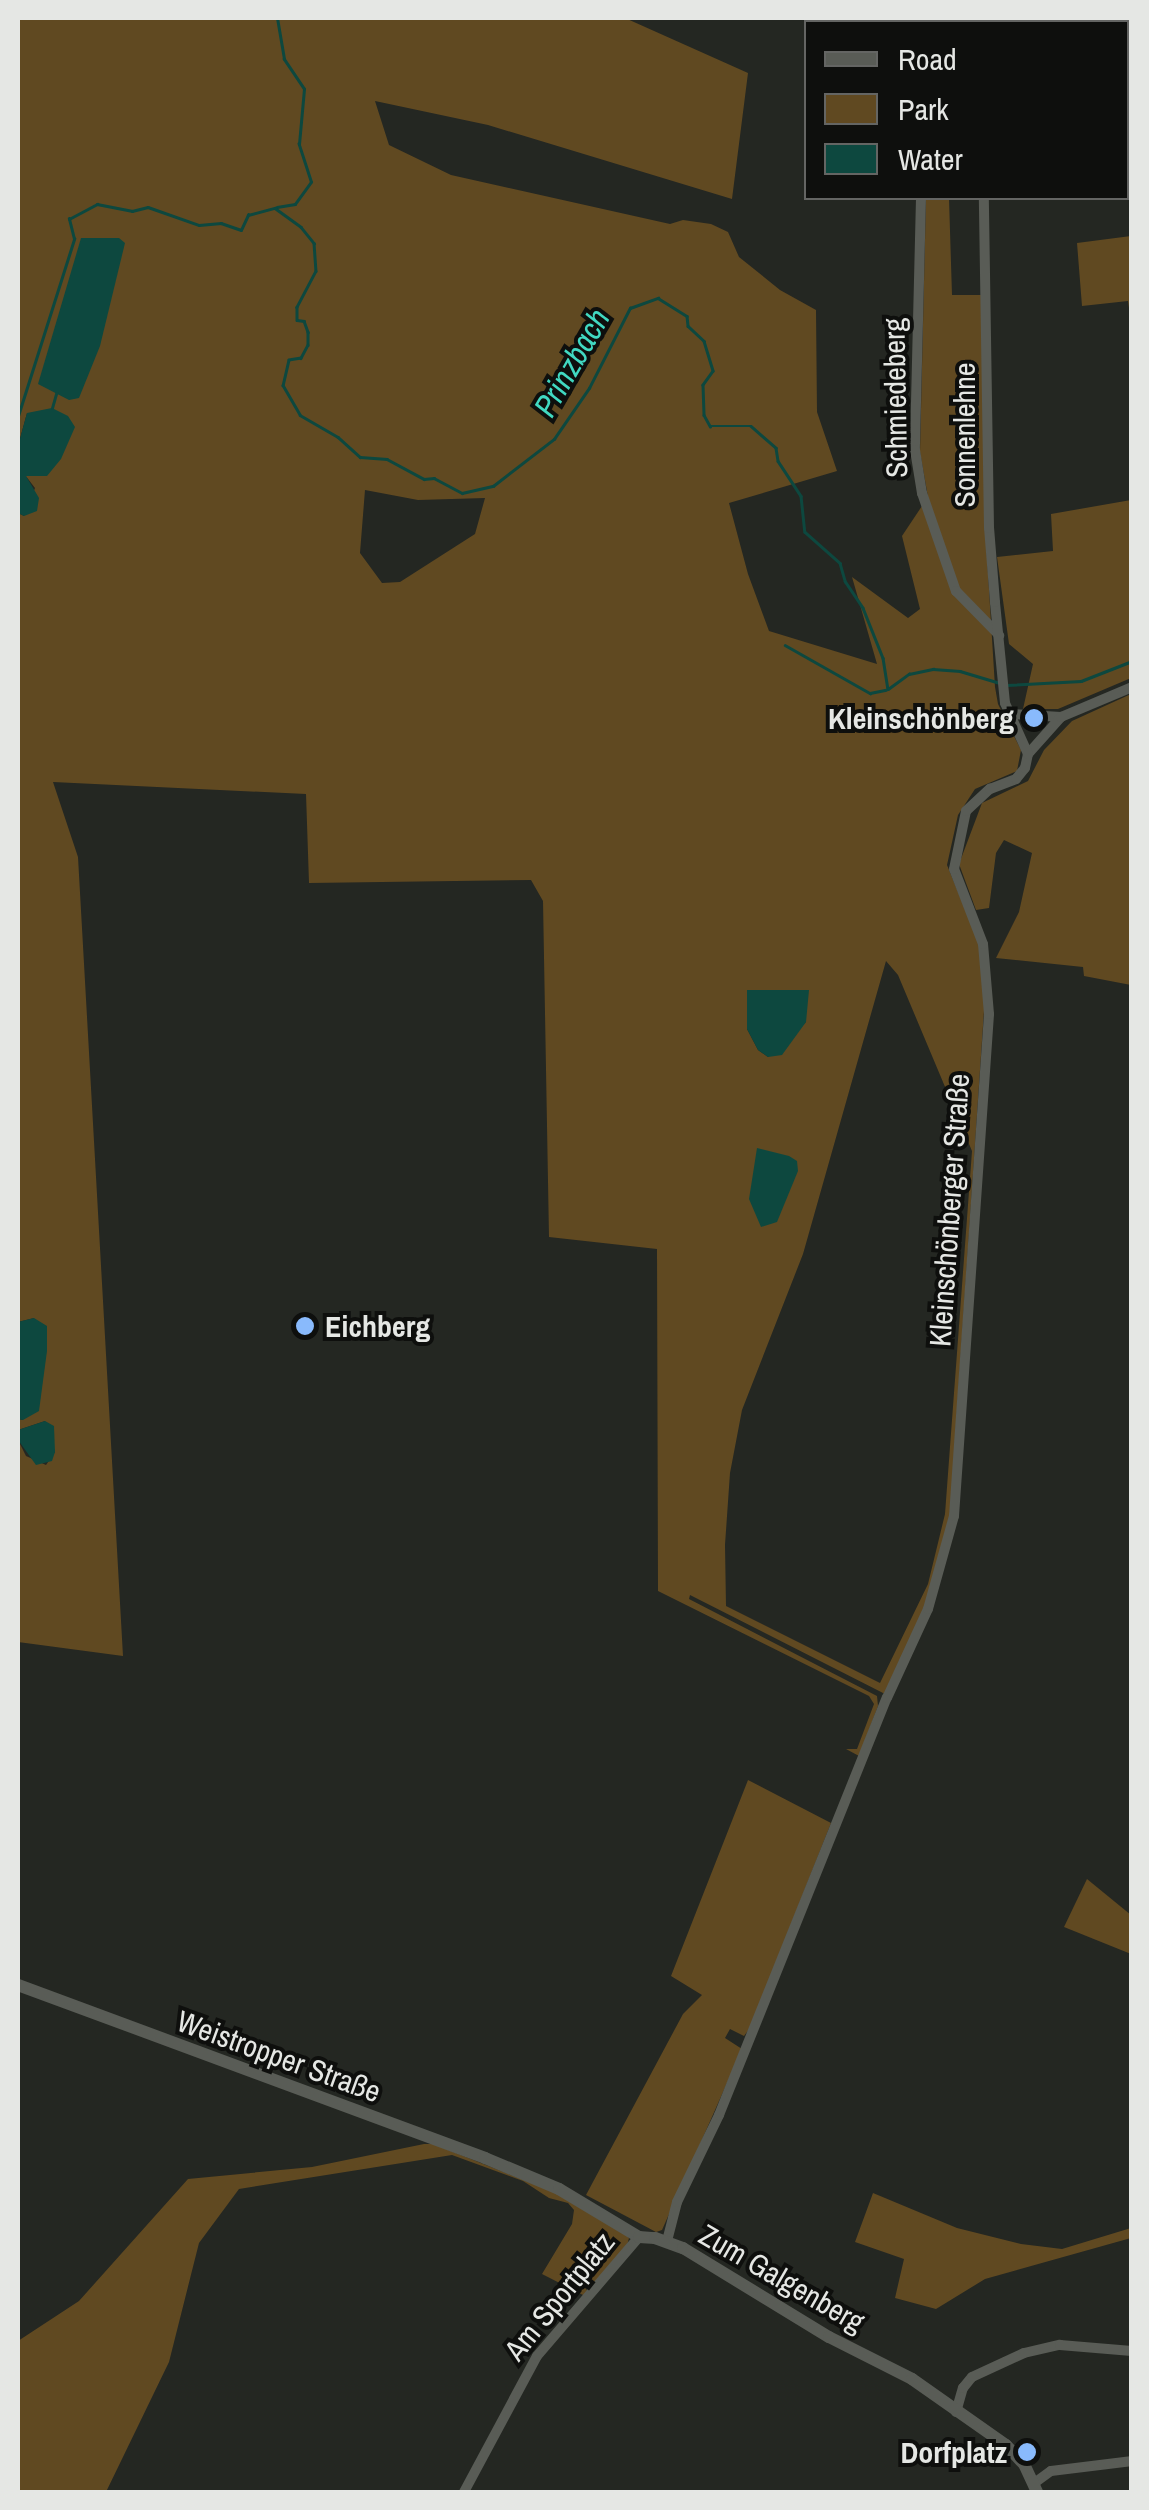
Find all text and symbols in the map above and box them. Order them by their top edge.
legend [804,20,1129,200]
text: Road [898,39,957,79]
text: Park [898,89,949,129]
text: Water [898,139,963,179]
water label: Prinzbach [526,302,618,424]
street label: Schmiedeberg [876,318,914,478]
street label: Sonnenlehne [946,363,982,507]
place label: Kleinschönberg [828,700,1014,736]
marker: Kleinschönberg [1023,707,1045,729]
street label: Kleinschönberger Straße [922,1072,976,1348]
place label: Eichberg [325,1308,430,1344]
marker: Eichberg [294,1315,316,1337]
street label: Weistropper Straße [172,2002,386,2110]
street label: Zum Galgenberg [693,2216,871,2340]
street label: Am Sportplatz [496,2225,622,2367]
place label: Dorfplatz [900,2434,1007,2470]
marker: Dorfplatz [1016,2441,1038,2463]

